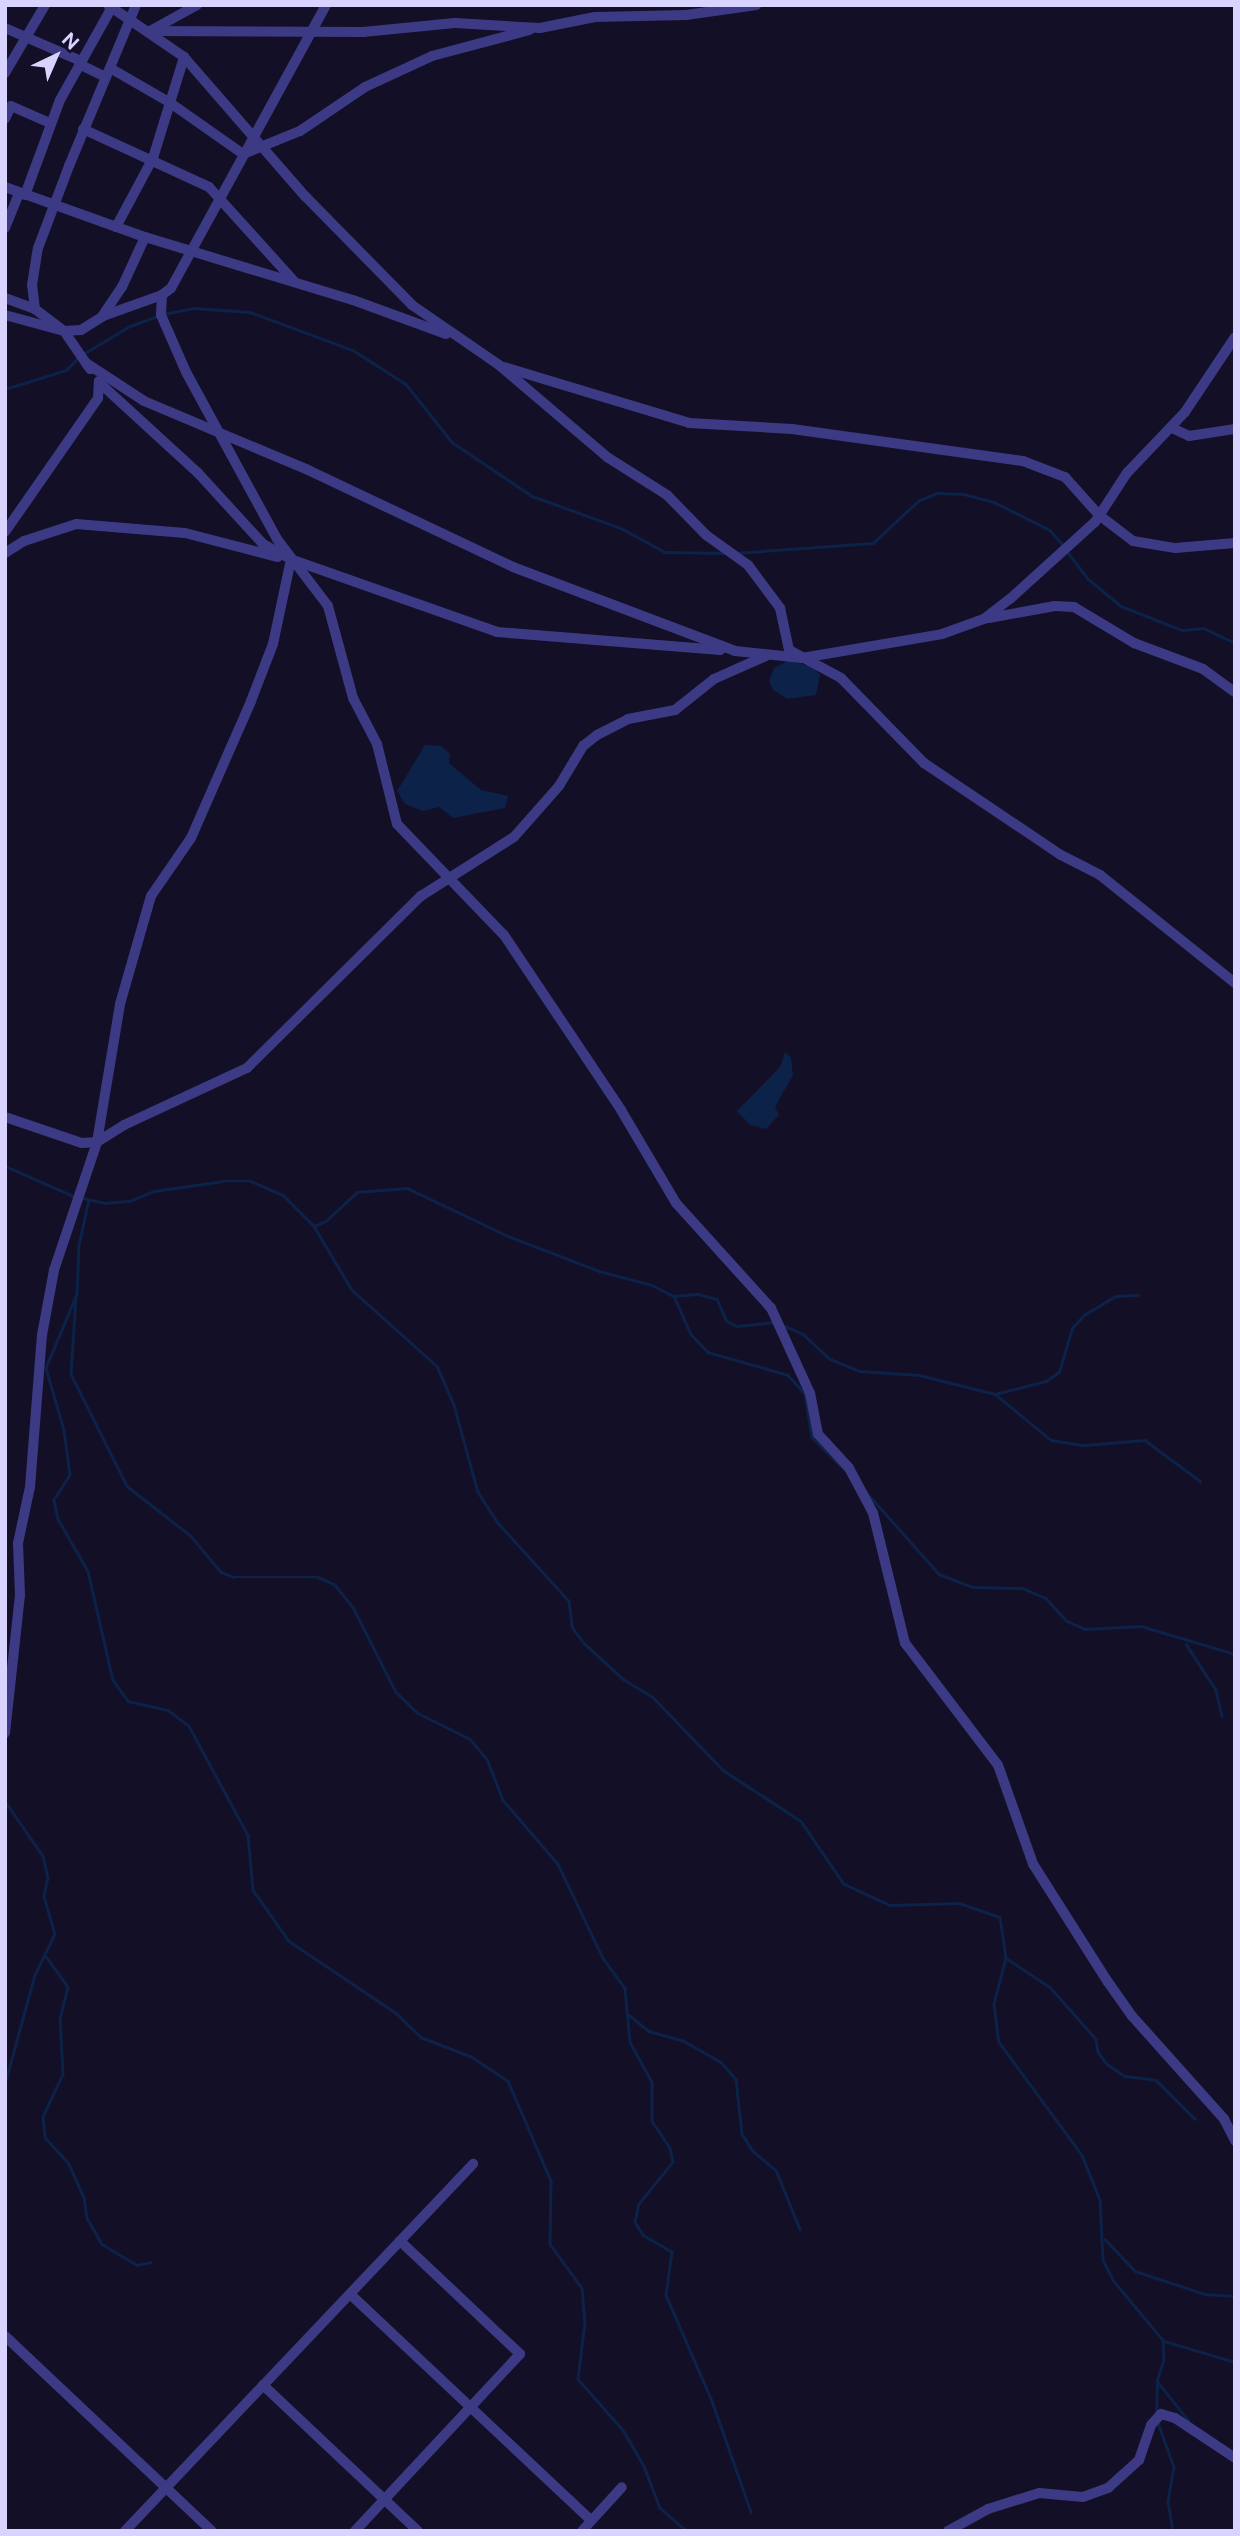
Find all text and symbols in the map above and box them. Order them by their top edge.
north arrow [21,21,91,91]
text: N [58,28,84,54]

